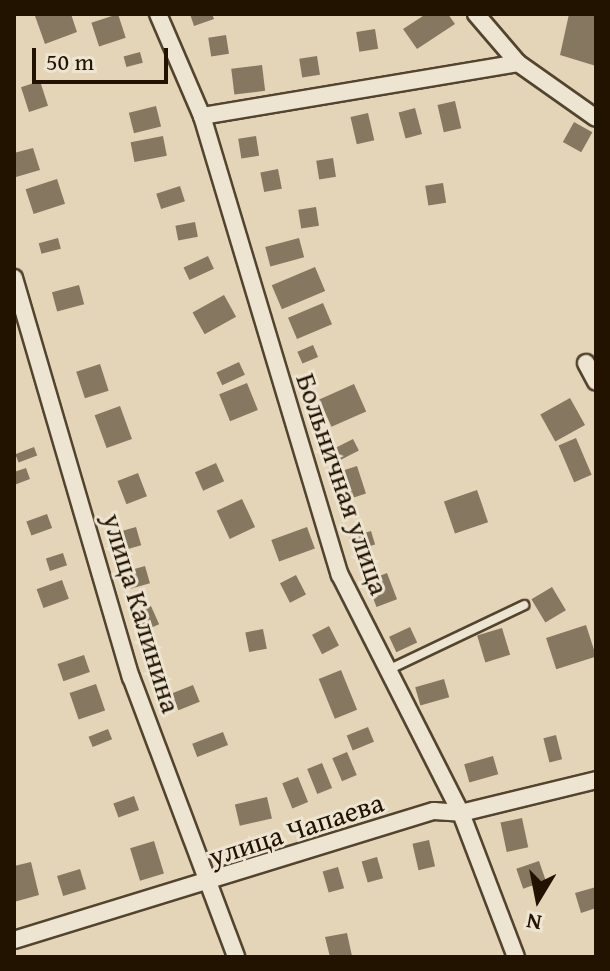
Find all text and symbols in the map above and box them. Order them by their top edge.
scale bar [36,32,172,82]
text: 50 m [46,44,94,79]
street label: Больничная улица [289,369,397,599]
street label: улица Калинина [96,509,188,717]
street label: улица Чапаева [205,785,387,873]
north arrow [498,859,578,939]
text: N [524,906,544,940]

